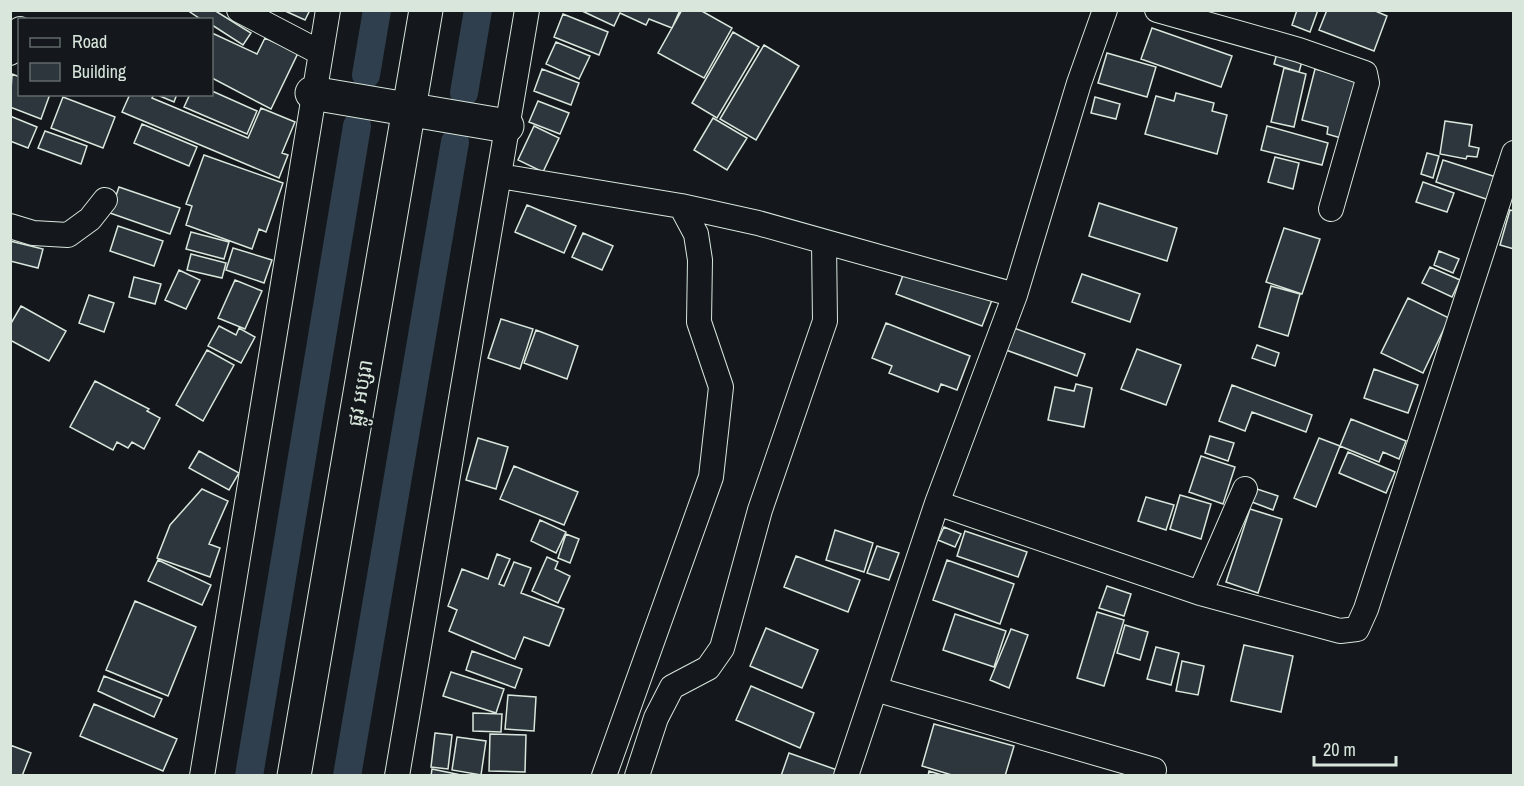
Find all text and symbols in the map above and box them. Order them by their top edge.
legend [18,18,213,96]
text: Road [72,29,107,54]
text: Building [72,59,127,84]
street label: ផ្លូវ អប្សរា [340,357,384,430]
scale bar [1314,729,1396,767]
text: 20 m [1323,737,1356,762]

